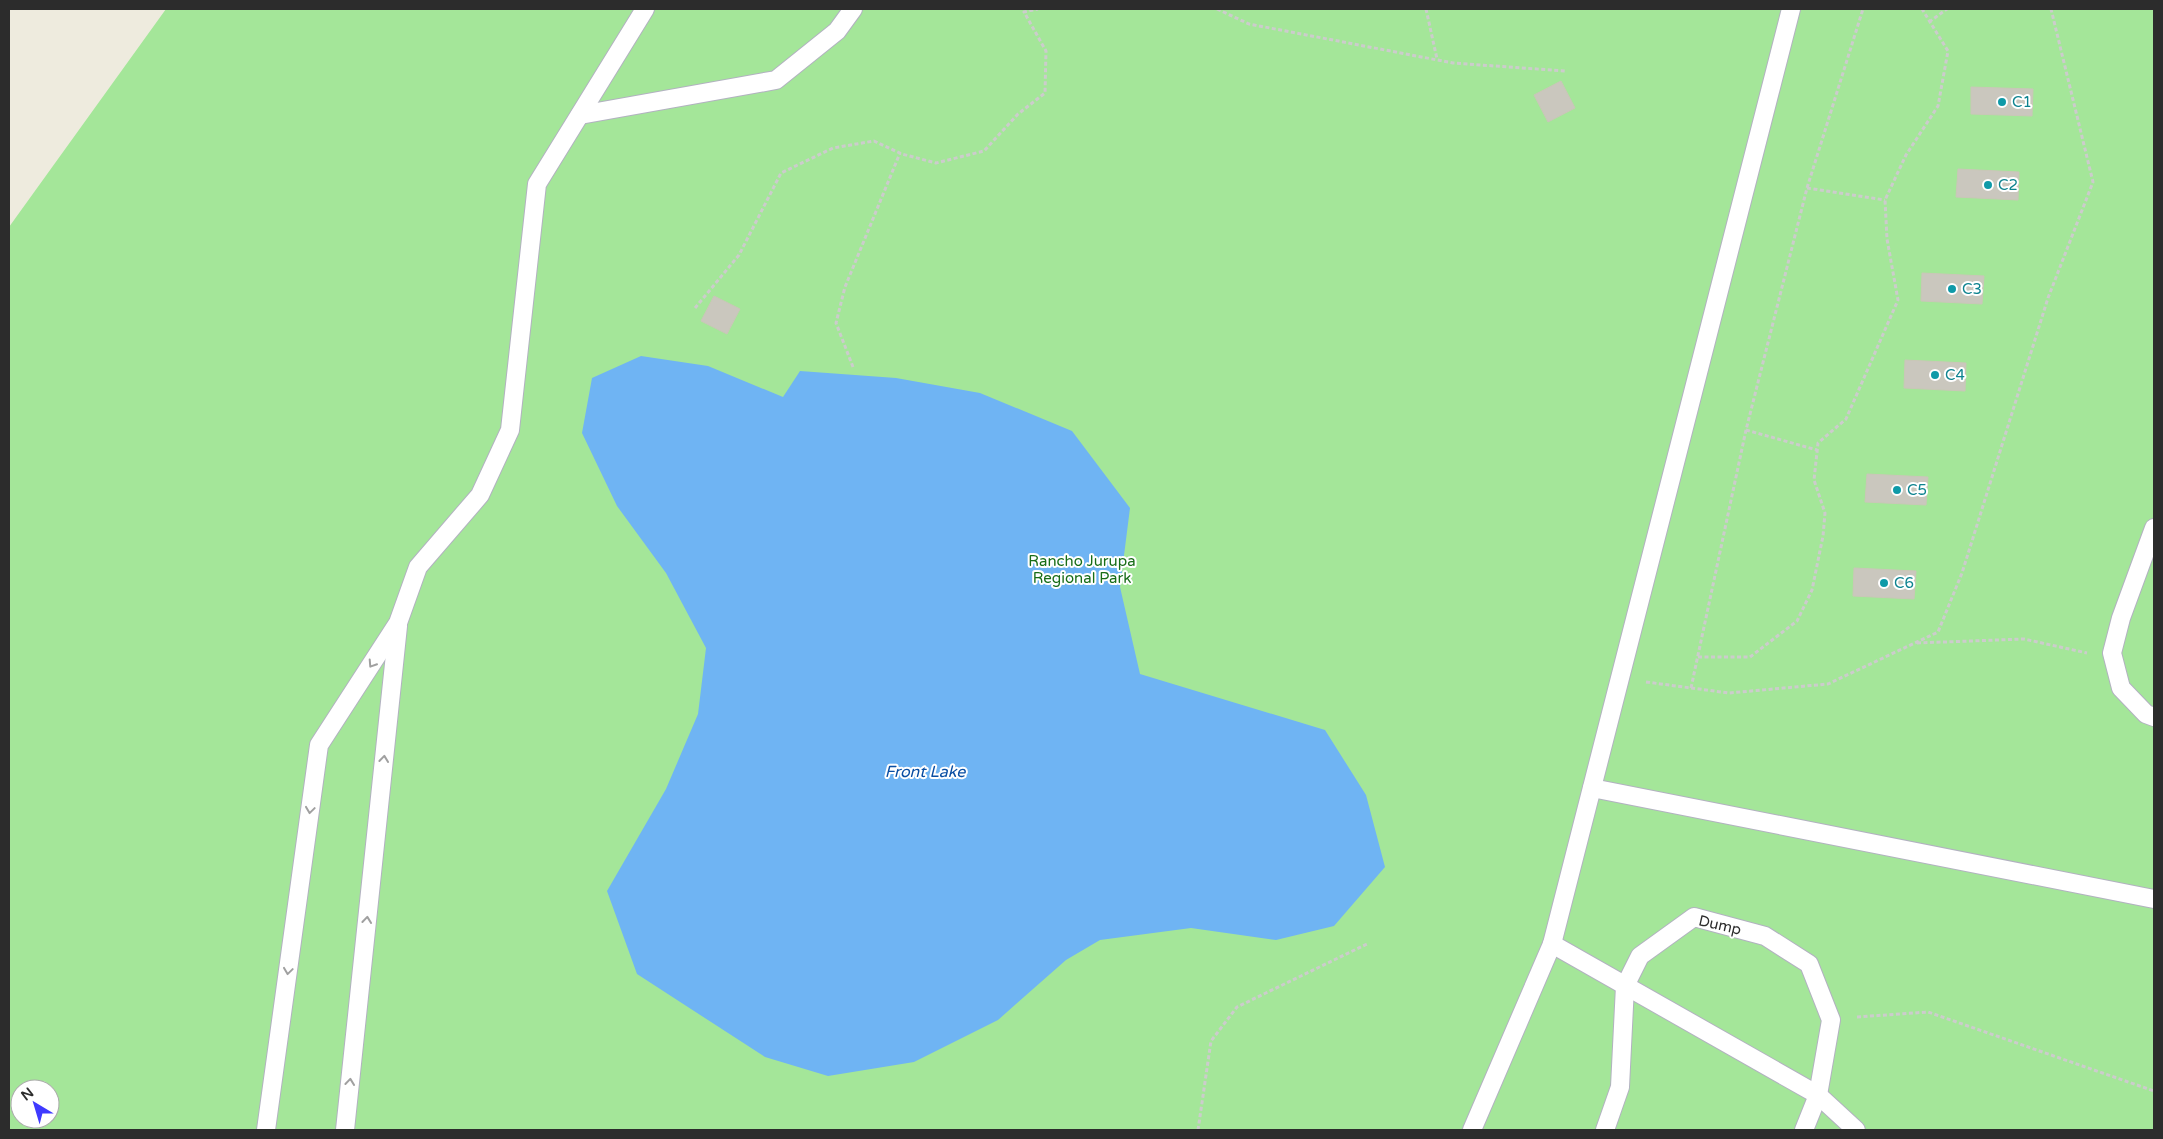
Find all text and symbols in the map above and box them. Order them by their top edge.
place label: C1 [2012,93,2032,111]
marker: C1 [1996,96,2008,108]
place label: C2 [1998,176,2018,194]
marker: C2 [1982,179,1994,191]
place label: C3 [1962,280,1982,298]
marker: C3 [1946,283,1958,295]
place label: C4 [1945,366,1965,384]
marker: C4 [1929,369,1941,381]
place label: C5 [1907,481,1927,499]
marker: C5 [1891,484,1903,496]
park label: Rancho Jurupa Regional Park [1028,552,1136,587]
place label: C6 [1894,574,1914,592]
marker: C6 [1878,577,1890,589]
one-way arrow [368,658,378,667]
one-way arrow [378,754,389,762]
water label: Front Lake [885,762,966,782]
one-way arrow [305,806,316,814]
street label: Dump [1697,911,1743,939]
one-way arrow [361,916,372,924]
one-way arrow [283,967,294,975]
one-way arrow [344,1077,355,1085]
north arrow [10,1079,60,1129]
text: N [18,1084,37,1104]

